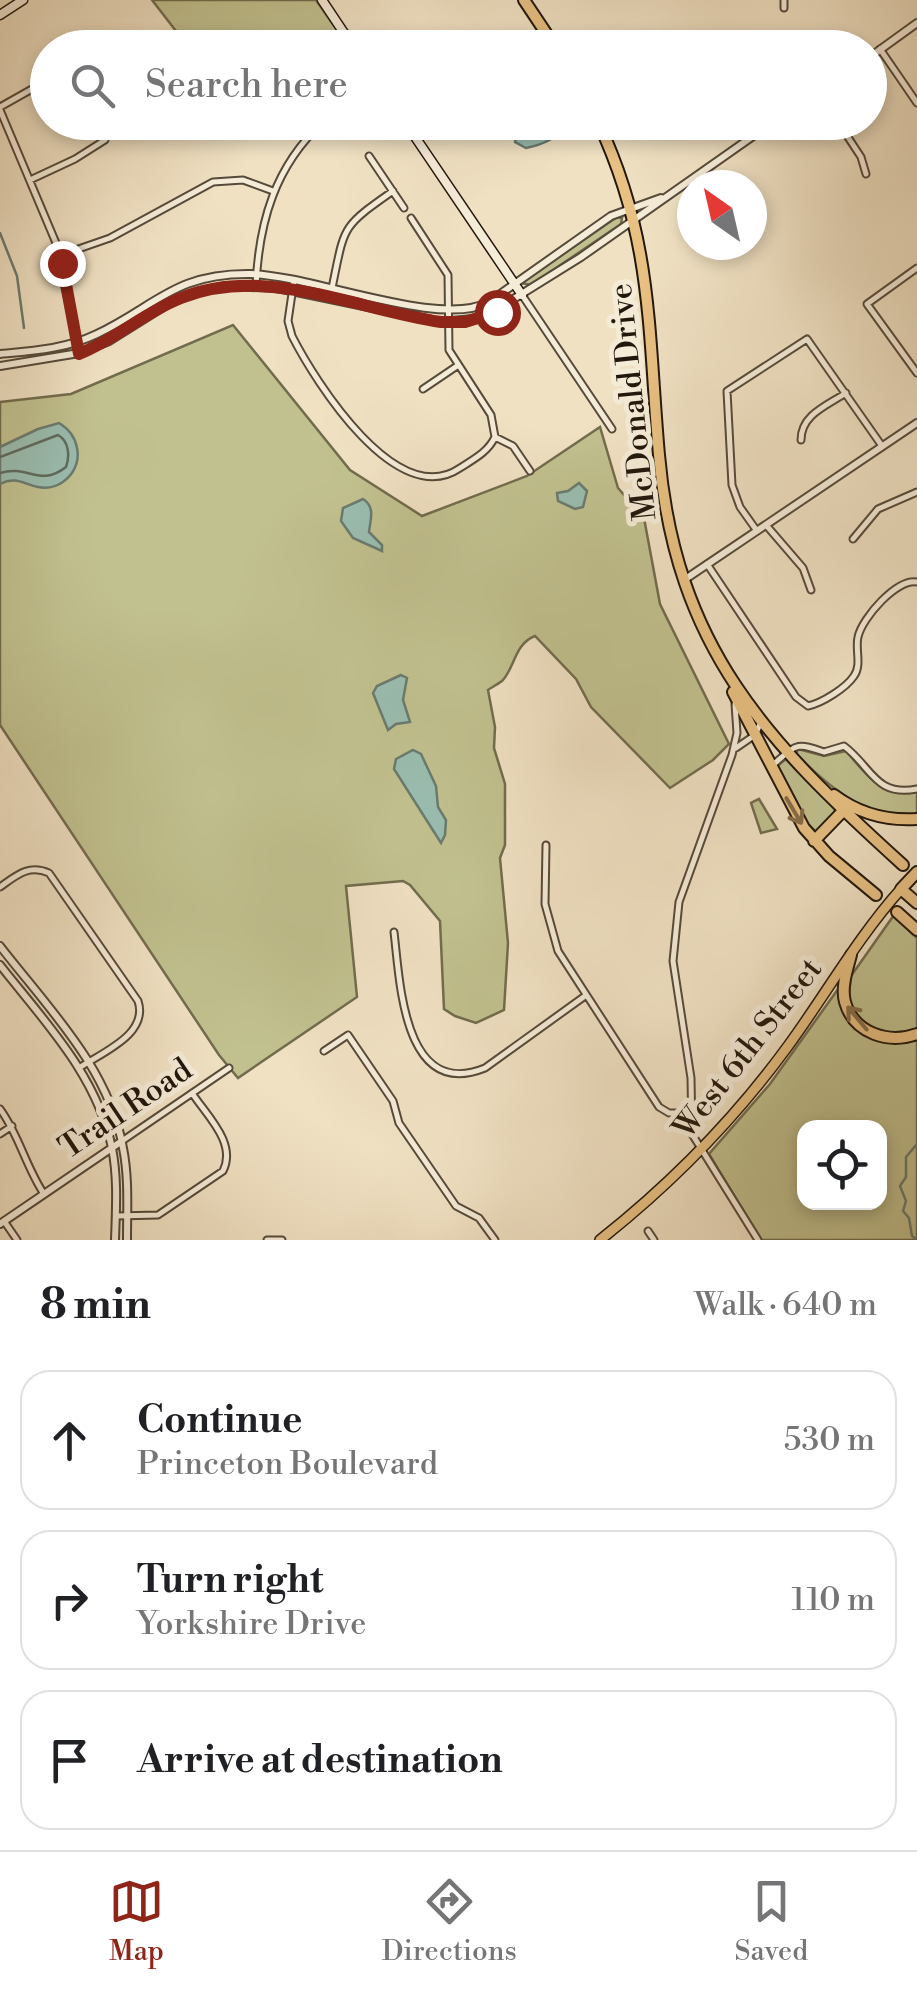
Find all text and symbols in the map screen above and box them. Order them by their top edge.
search box [30,30,887,140]
icon: search [65,58,120,113]
text: Search here [145,62,348,109]
north arrow [677,170,767,260]
route end [40,241,86,287]
street label: McDonald Drive [601,281,665,522]
route start [475,290,521,336]
one-way arrow [784,796,804,825]
street label: West 6th Street [664,950,831,1148]
one-way arrow [846,1006,869,1031]
street label: Trail Road [51,1050,200,1168]
map controls [797,1120,887,1210]
button: locate [797,1120,887,1210]
text: 8 min [40,1279,151,1332]
text: Walk · 640 m [694,1285,877,1325]
text: Continue [137,1397,302,1444]
icon: ahead [42,1413,97,1468]
text: 530 m [784,1420,875,1460]
text: Princeton Boulevard [137,1444,438,1484]
text: Turn right [137,1557,323,1604]
icon: right [42,1573,97,1628]
text: 110 m [792,1580,875,1620]
text: Yorkshire Drive [137,1604,366,1644]
icon: arrive [42,1733,97,1788]
text: Arrive at destination [137,1737,503,1784]
tab: Map [109,1874,164,1969]
tab: Directions [382,1874,517,1969]
tab: Saved [735,1874,808,1969]

